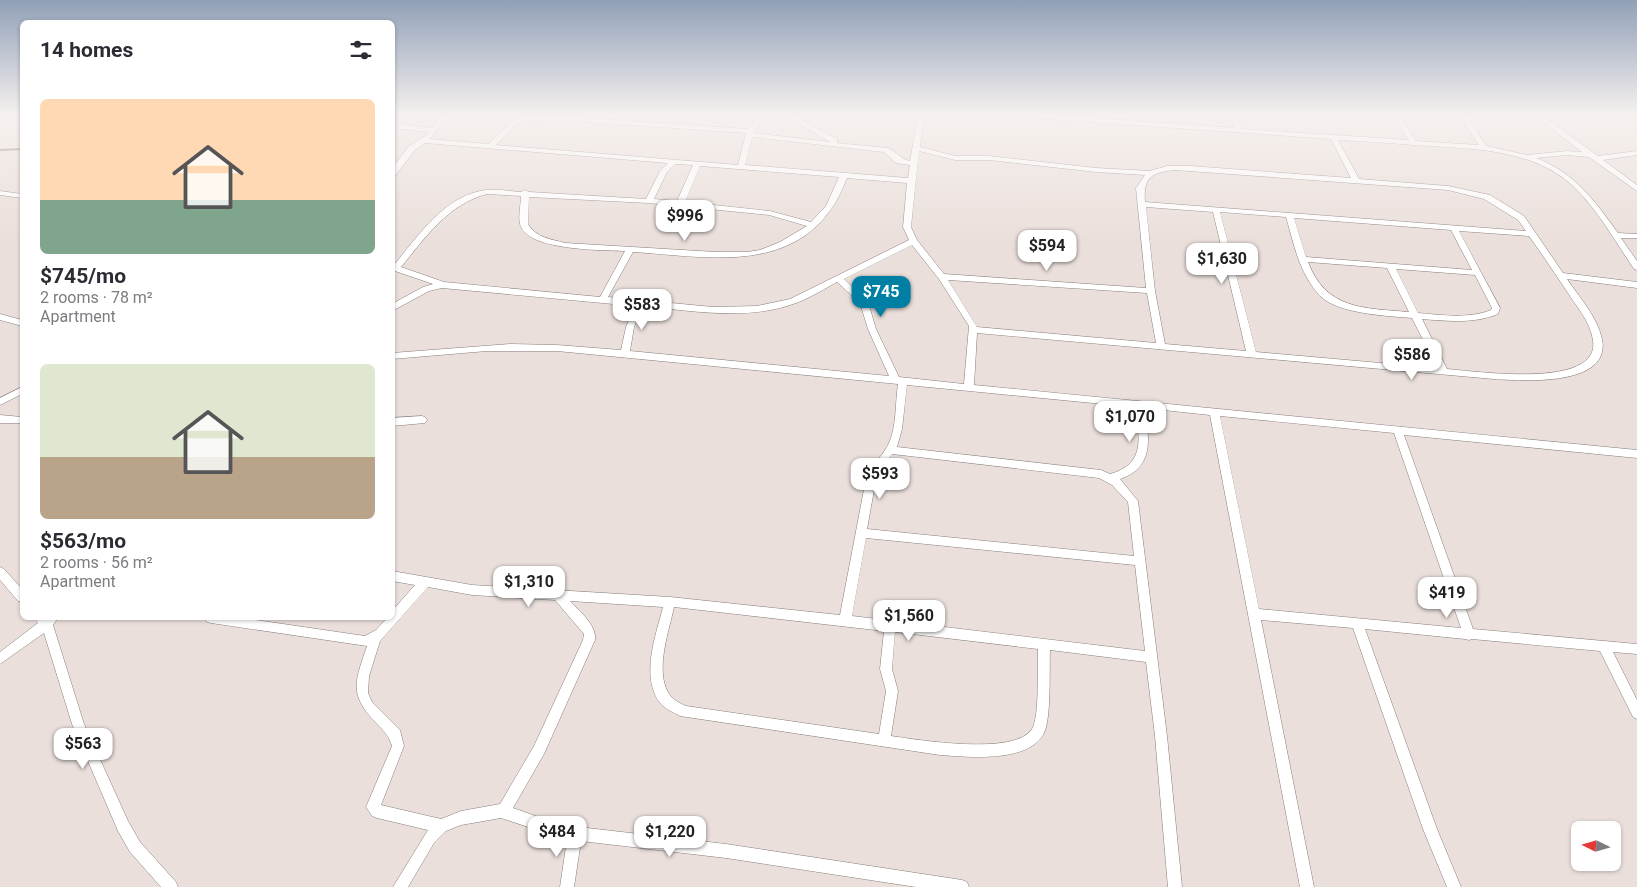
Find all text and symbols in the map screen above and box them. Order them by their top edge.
icon: filters [347,36,375,64]
text: 14 homes [40,38,133,62]
icon: home [163,132,253,222]
pin: $996 [655,200,715,242]
text: $996 [667,206,703,225]
pin: $594 [1017,230,1077,272]
text: $594 [1029,236,1065,255]
pin: $1,630 [1181,242,1263,285]
text: $1,630 [1197,249,1247,268]
text: $745/mo [40,264,126,288]
pin: $745 [851,276,911,318]
text: $745 [863,282,899,301]
text: 2 rooms · 78 m² [40,288,153,307]
pin: $583 [612,288,672,331]
text: $583 [624,295,660,314]
text: Apartment [40,307,116,326]
pin: $586 [1382,338,1442,381]
text: $586 [1394,345,1430,364]
icon: home [163,397,253,487]
pin: $1,070 [1089,400,1171,443]
text: $1,070 [1105,407,1155,426]
pin: $593 [850,458,910,500]
text: $593 [862,464,898,483]
text: $563/mo [40,529,126,553]
text: 2 rooms · 56 m² [40,553,153,572]
pin: $1,310 [488,566,570,608]
text: Apartment [40,572,116,591]
text: $1,310 [504,572,554,591]
pin: $419 [1417,576,1477,619]
text: $419 [1429,583,1465,602]
pin: $1,560 [868,600,950,642]
text: $1,560 [884,606,934,625]
pin: $563 [53,728,113,770]
text: $563 [65,734,101,753]
pin: $484 [527,816,587,858]
pin: $1,220 [629,816,711,858]
north arrow [1571,821,1621,871]
map controls [1571,821,1621,871]
text: $484 [539,822,575,841]
text: $1,220 [645,822,695,841]

